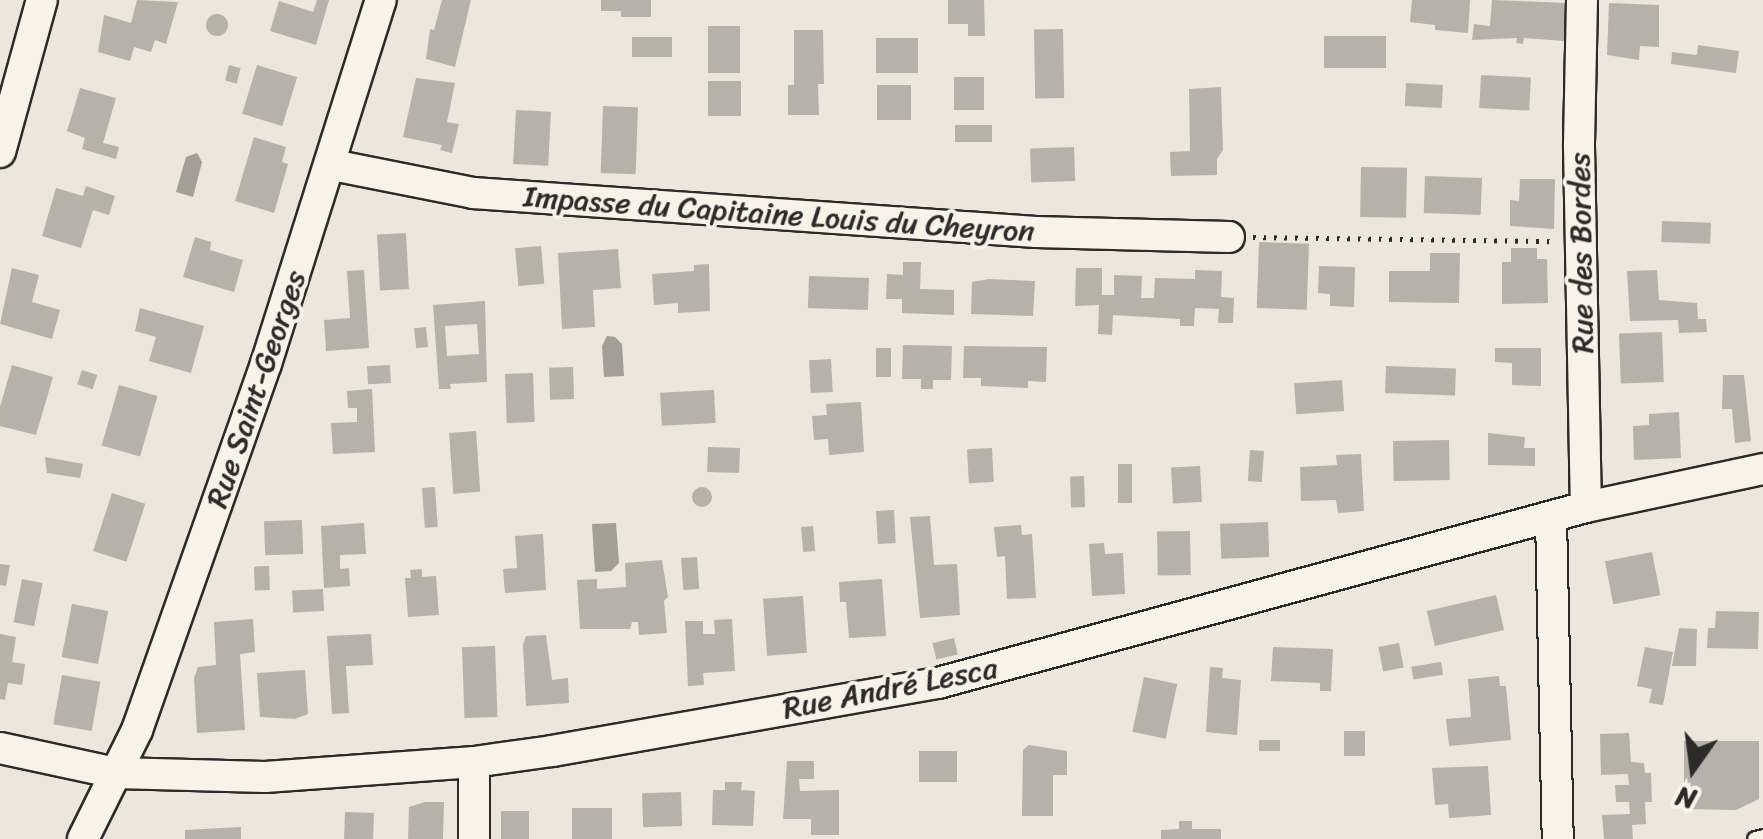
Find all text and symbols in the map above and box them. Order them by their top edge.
street label: Rue des Bordes [1561,153,1601,353]
street label: Impasse du Capitaine Louis du Cheyron [522,178,1036,250]
street label: Rue Saint-Georges [199,266,313,512]
street label: Rue André Lesca [780,650,1000,726]
north arrow [1643,719,1743,819]
text: N [1670,772,1701,825]

